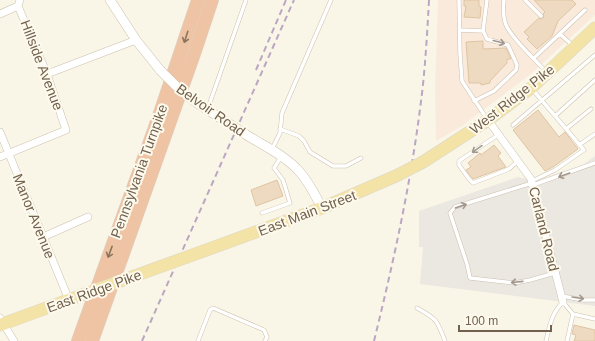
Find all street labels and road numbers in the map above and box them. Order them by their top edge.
street label: Hillside Avenue [17,18,67,113]
street label: West Ridge Pike [466,61,558,137]
street label: Belvoir Road [174,80,248,140]
street label: Pennsylvania Turnpike [107,102,171,240]
street label: Manor Avenue [10,171,58,261]
street label: Carland Road [526,185,562,273]
street label: East Main Street [256,187,358,239]
street label: East Ridge Pike [44,266,144,316]

